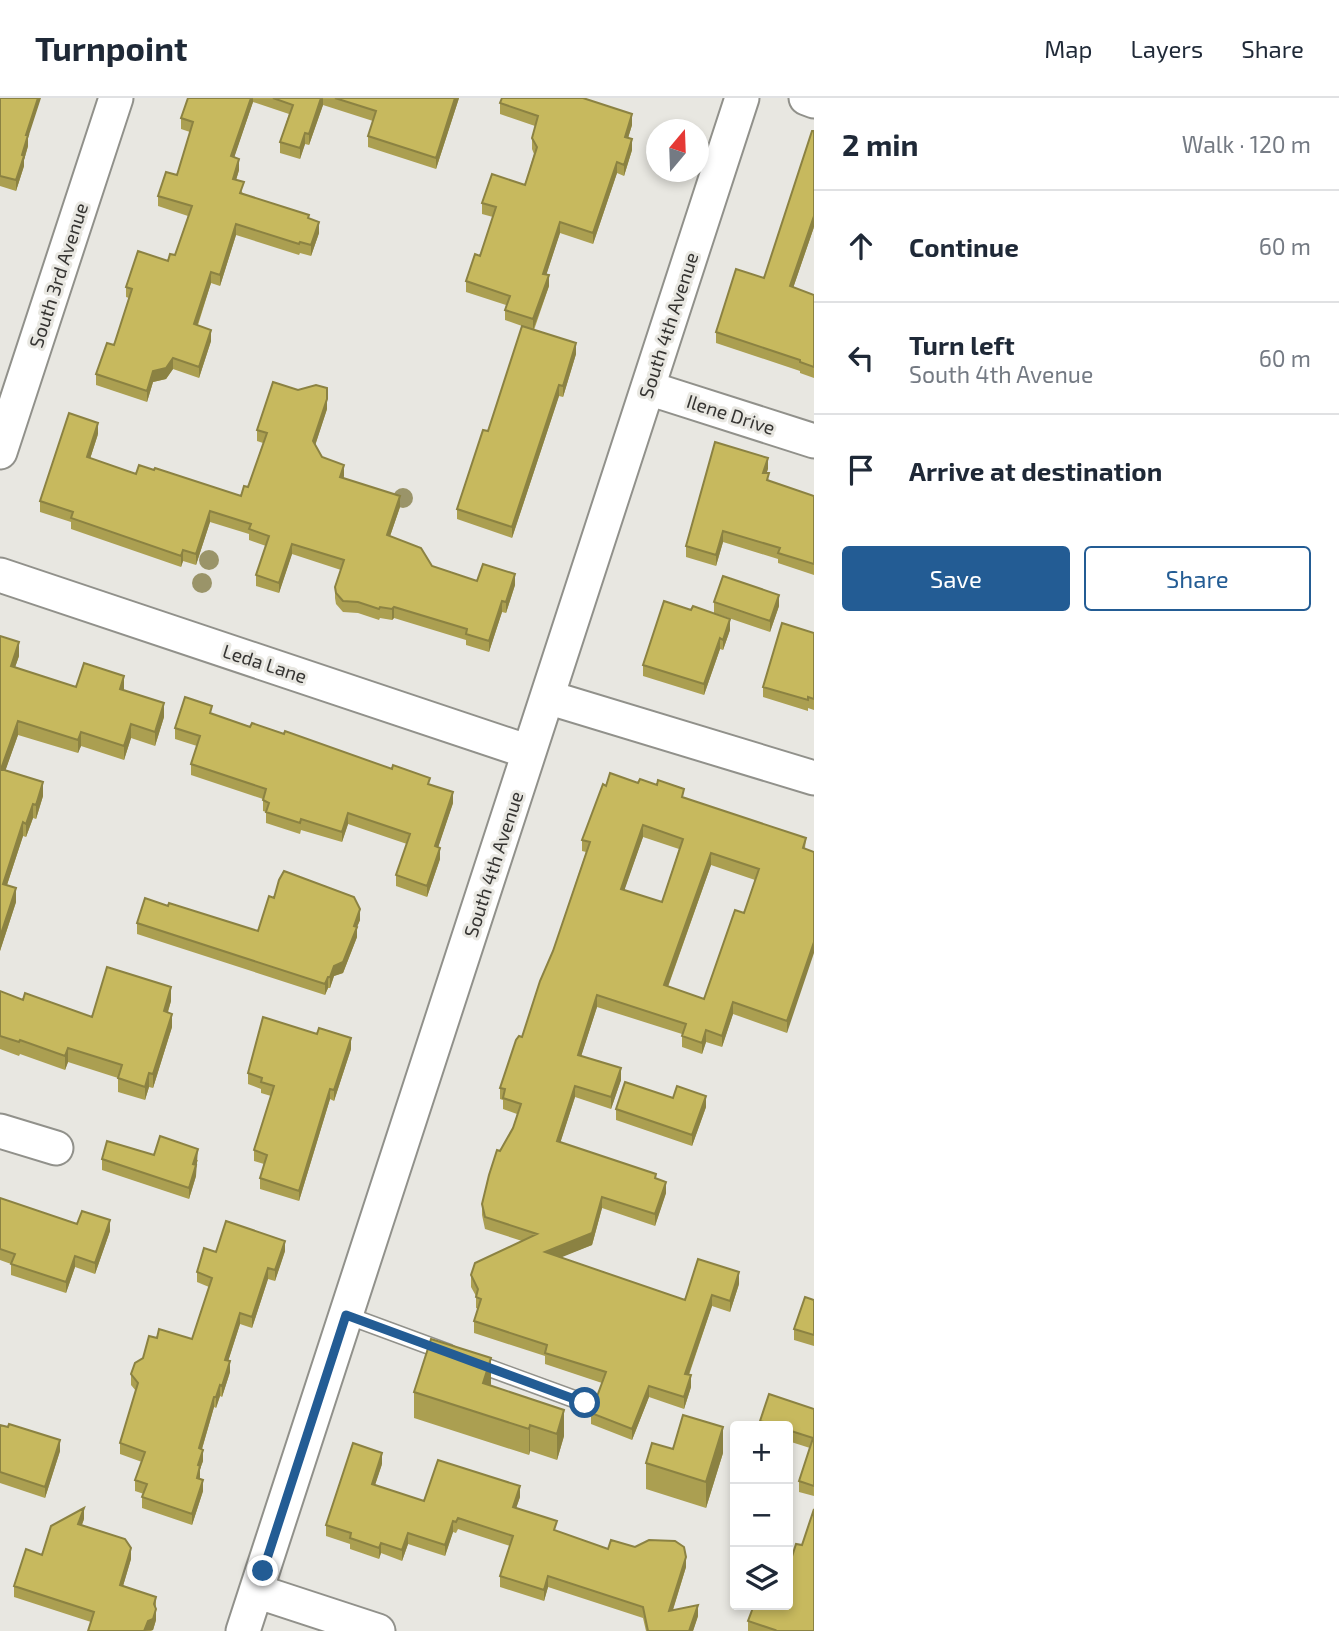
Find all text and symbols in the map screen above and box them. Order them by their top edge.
text: Turnpoint [35,28,188,68]
text: Map [1044,34,1092,63]
text: Layers [1130,34,1203,63]
text: Share [1241,34,1304,63]
north arrow [646,119,709,182]
text: 2 min [842,126,919,162]
text: Walk · 120 m [1182,130,1311,158]
street label: South 3rd Avenue [24,200,92,350]
icon: ahead [842,227,880,265]
text: Continue [909,231,1019,262]
text: 60 m [1259,232,1311,260]
street label: South 4th Avenue [634,249,702,401]
text: Turn left [909,329,1015,360]
icon: left [842,339,880,377]
text: 60 m [1259,344,1311,372]
text: South 4th Avenue [909,360,1093,388]
street label: Ilene Drive [684,389,778,439]
icon: arrive [842,451,880,489]
text: Arrive at destination [909,455,1162,486]
button: Save [842,546,1070,611]
button: Share [1084,546,1311,611]
street label: Leda Lane [220,639,310,687]
street label: South 4th Avenue [459,788,527,940]
route start [569,1387,600,1418]
map controls [730,1421,793,1610]
button: + [730,1421,793,1484]
button: − [730,1484,793,1547]
button: layers [730,1547,793,1610]
route end [247,1555,278,1586]

